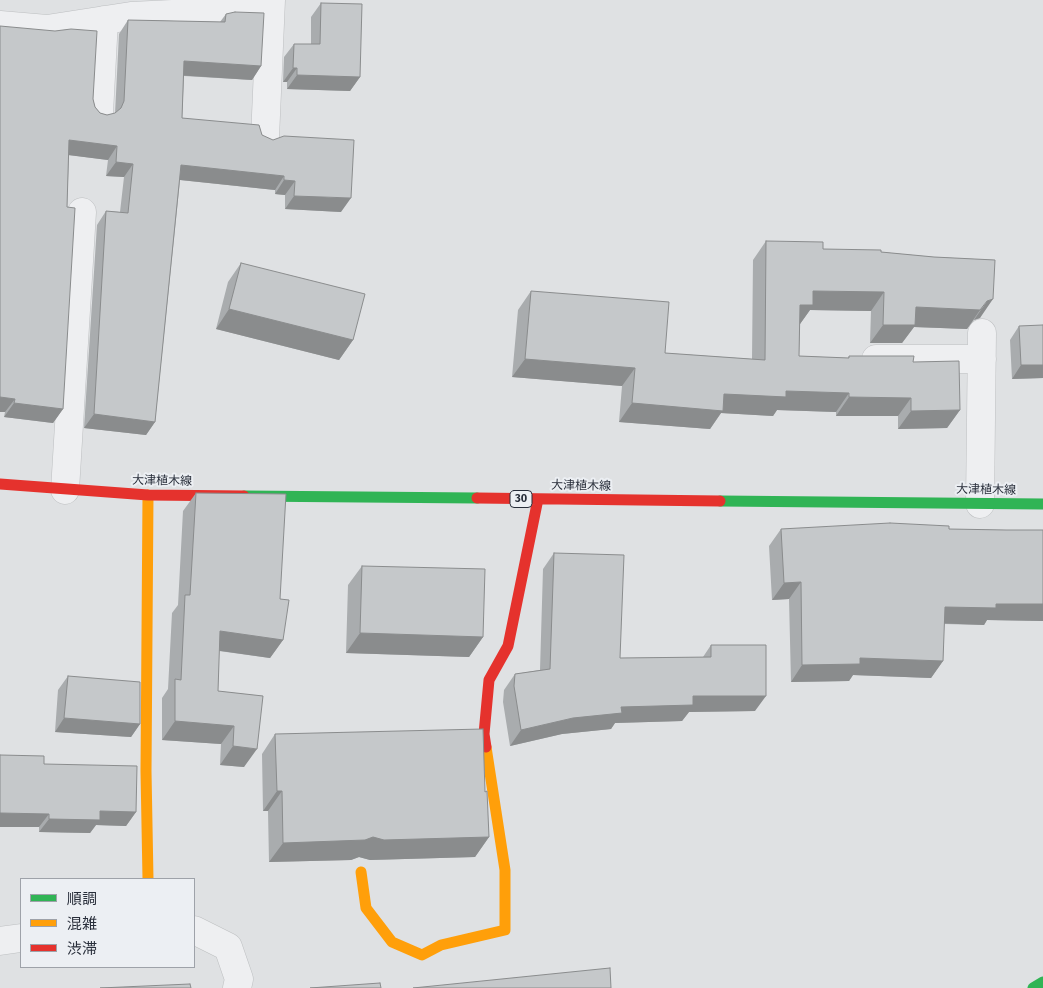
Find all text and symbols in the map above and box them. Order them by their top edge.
street label: 大津植木線 [132,473,192,489]
street label: 大津植木線 [551,478,611,494]
street label: 大津植木線 [956,482,1016,498]
road number: 30 [510,490,532,508]
legend [20,878,195,968]
text: 順調 [67,890,97,908]
text: 混雑 [67,915,97,933]
text: 渋滞 [67,940,97,958]

